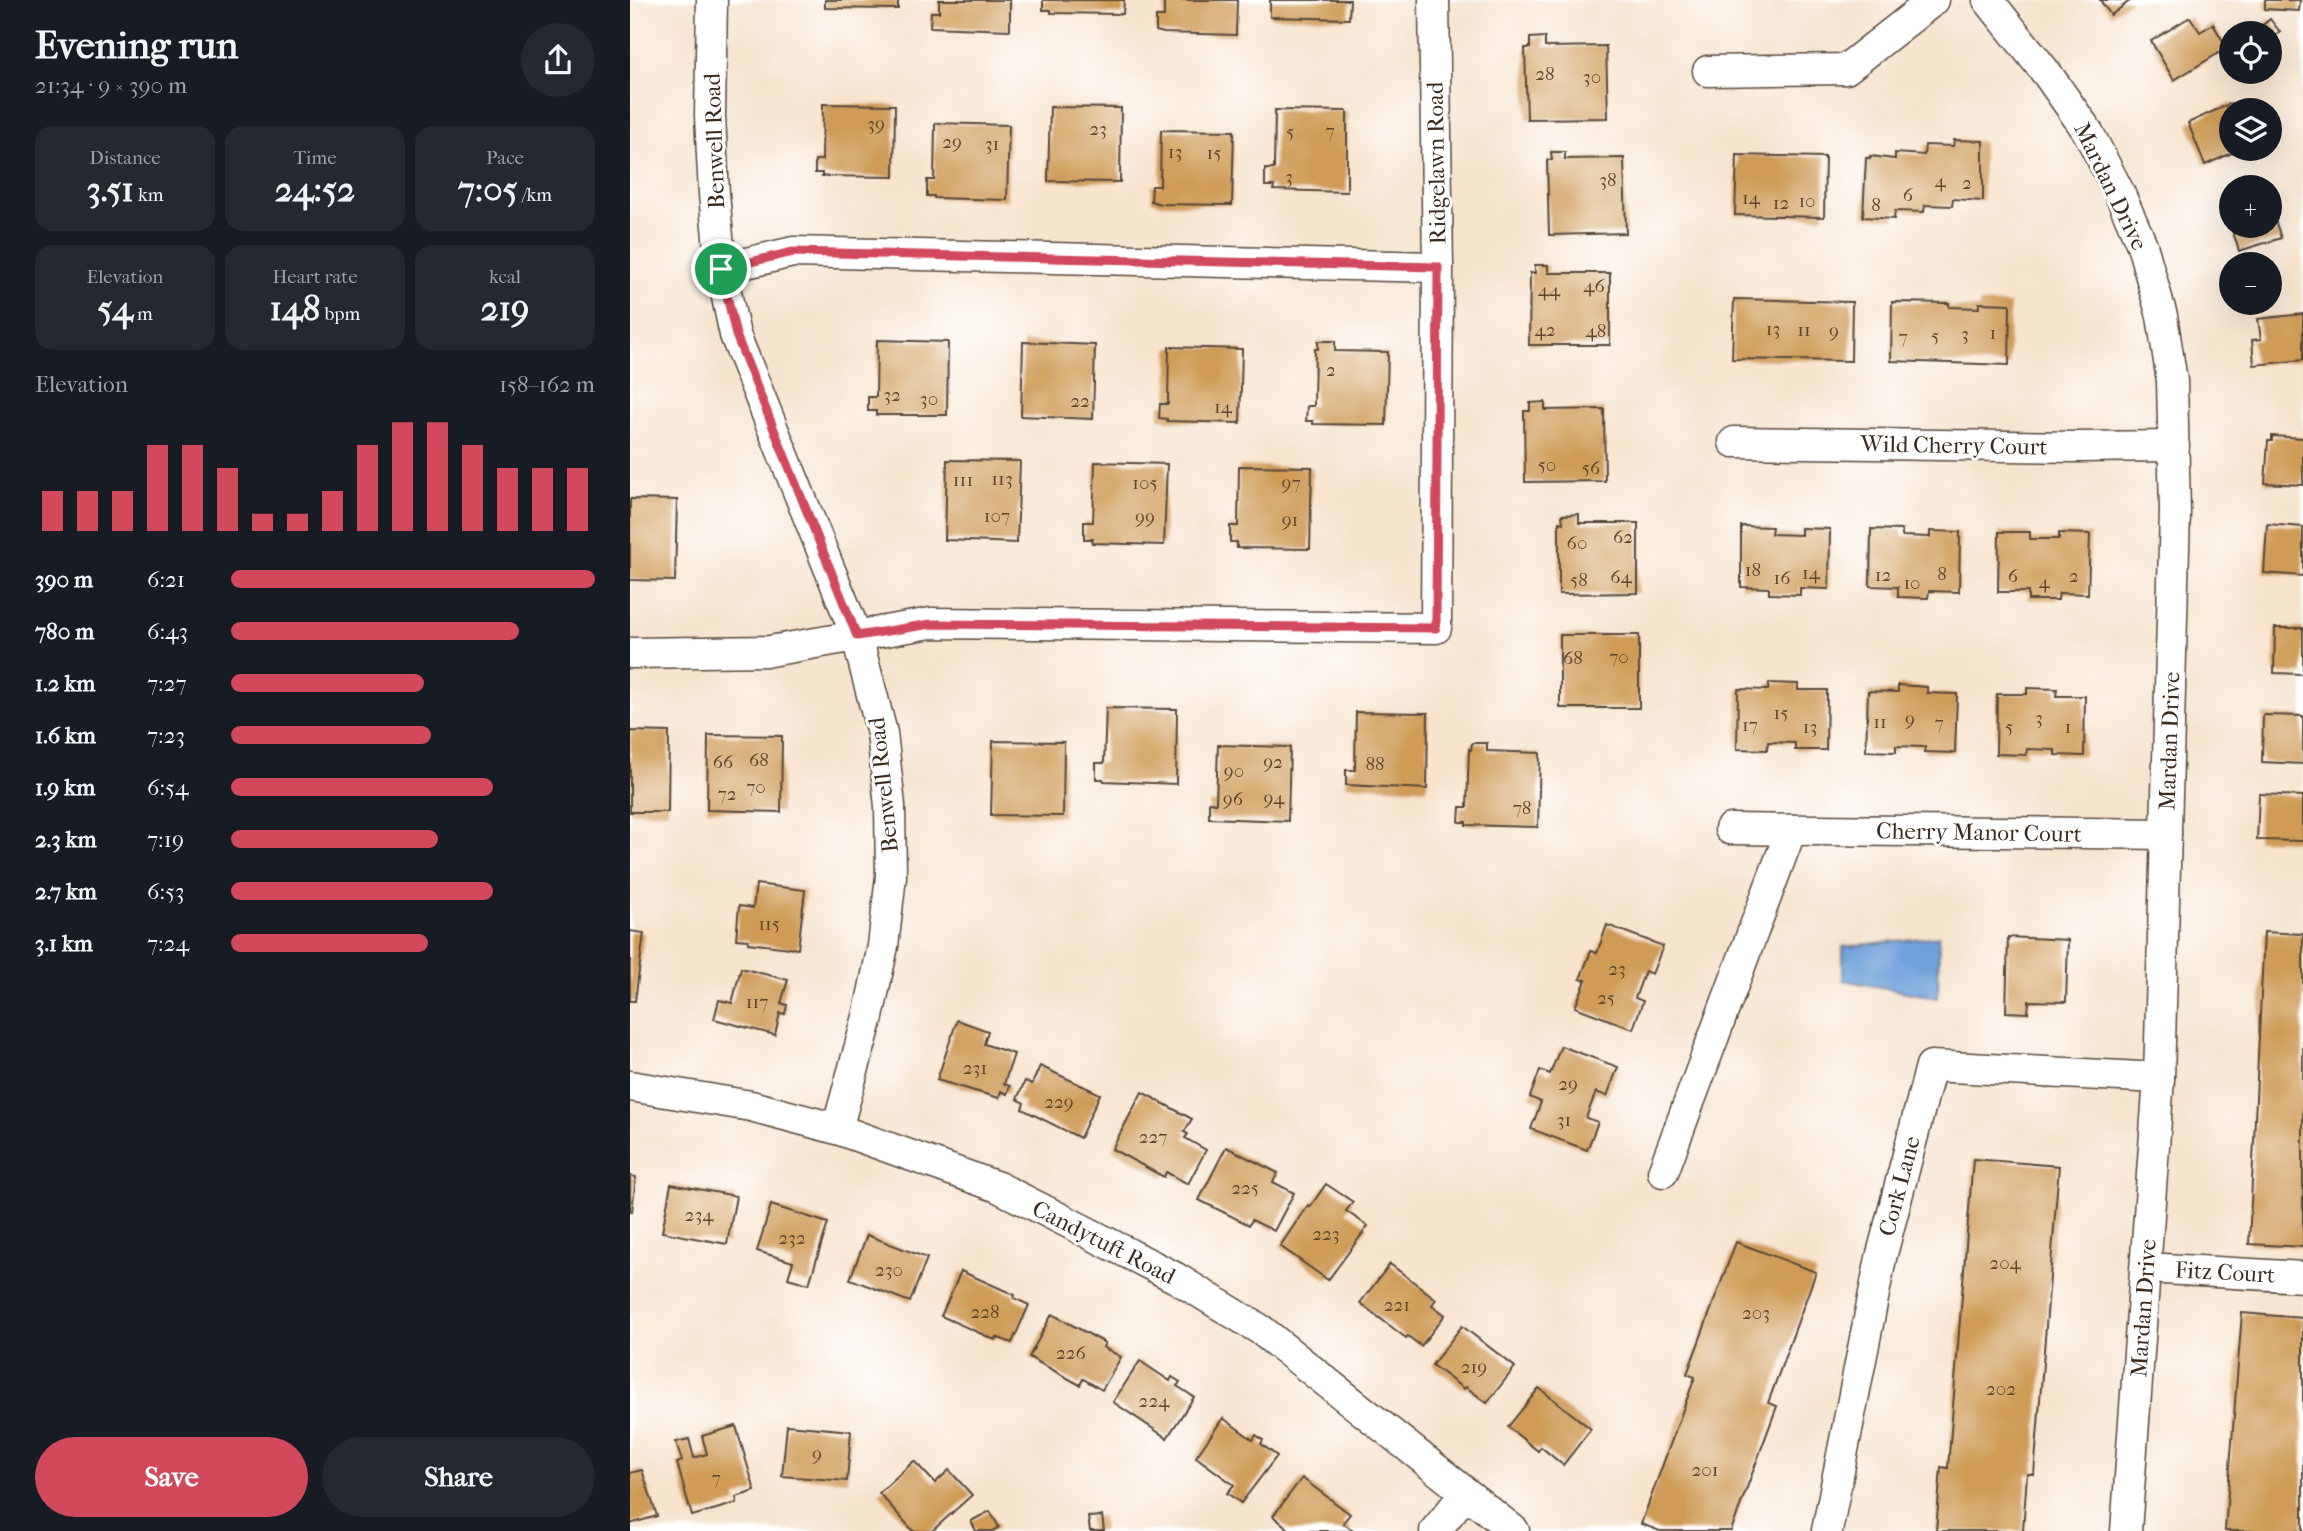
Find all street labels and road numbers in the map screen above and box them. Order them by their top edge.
street label: Benwell Road [699,72,730,209]
street label: Ridgelawn Road [1422,81,1451,244]
street label: Mardan Drive [2068,118,2153,255]
street label: Wild Cherry Court [1859,430,2048,461]
street label: Mardan Drive [2154,671,2185,811]
street label: Benwell Road [863,715,904,854]
street label: Cherry Manor Court [1876,817,2082,848]
street label: Cork Lane [1873,1133,1926,1239]
street label: Candytuft Road [1028,1195,1180,1290]
street label: Mardan Drive [2125,1238,2162,1378]
street label: Fitz Court [2174,1256,2276,1289]

